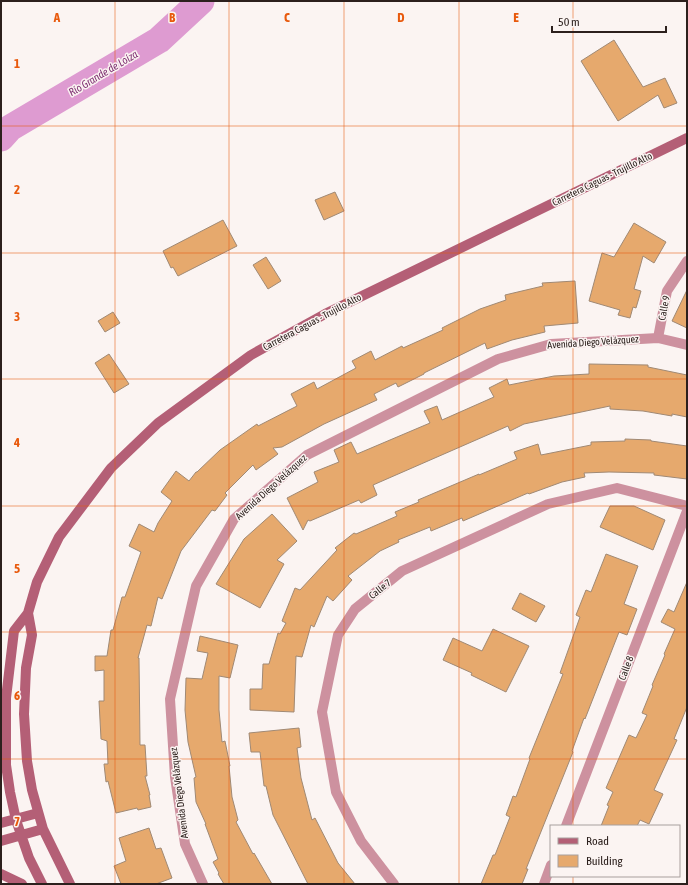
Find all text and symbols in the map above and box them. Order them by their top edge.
scale bar [552,8,666,34]
text: A [53,10,61,25]
text: B [169,10,176,25]
text: C [284,10,290,25]
text: D [397,10,405,25]
text: E [513,10,519,25]
text: 50 m [558,15,580,29]
water label: Río Grande de Loíza [66,48,140,98]
text: 1 [14,56,20,71]
street label: Carretera Caguas - Trujillo Alto [550,150,654,208]
text: 2 [14,182,20,197]
street label: Carretera Caguas - Trujillo Alto [261,291,363,353]
street label: Calle 9 [656,294,672,321]
text: 3 [14,309,20,324]
street label: Avenida Diego Velázquez [547,333,639,351]
text: 4 [13,435,20,450]
street label: Avenida Diego Velázquez [233,452,309,522]
text: 5 [14,561,20,576]
street label: Calle 7 [367,577,393,601]
street label: Calle 8 [616,654,636,682]
text: 6 [14,688,20,703]
street label: Avenida Diego Velázquez [168,746,190,839]
text: 7 [14,814,20,829]
legend [550,825,680,877]
text: Road [586,834,609,848]
text: Building [586,854,624,868]

